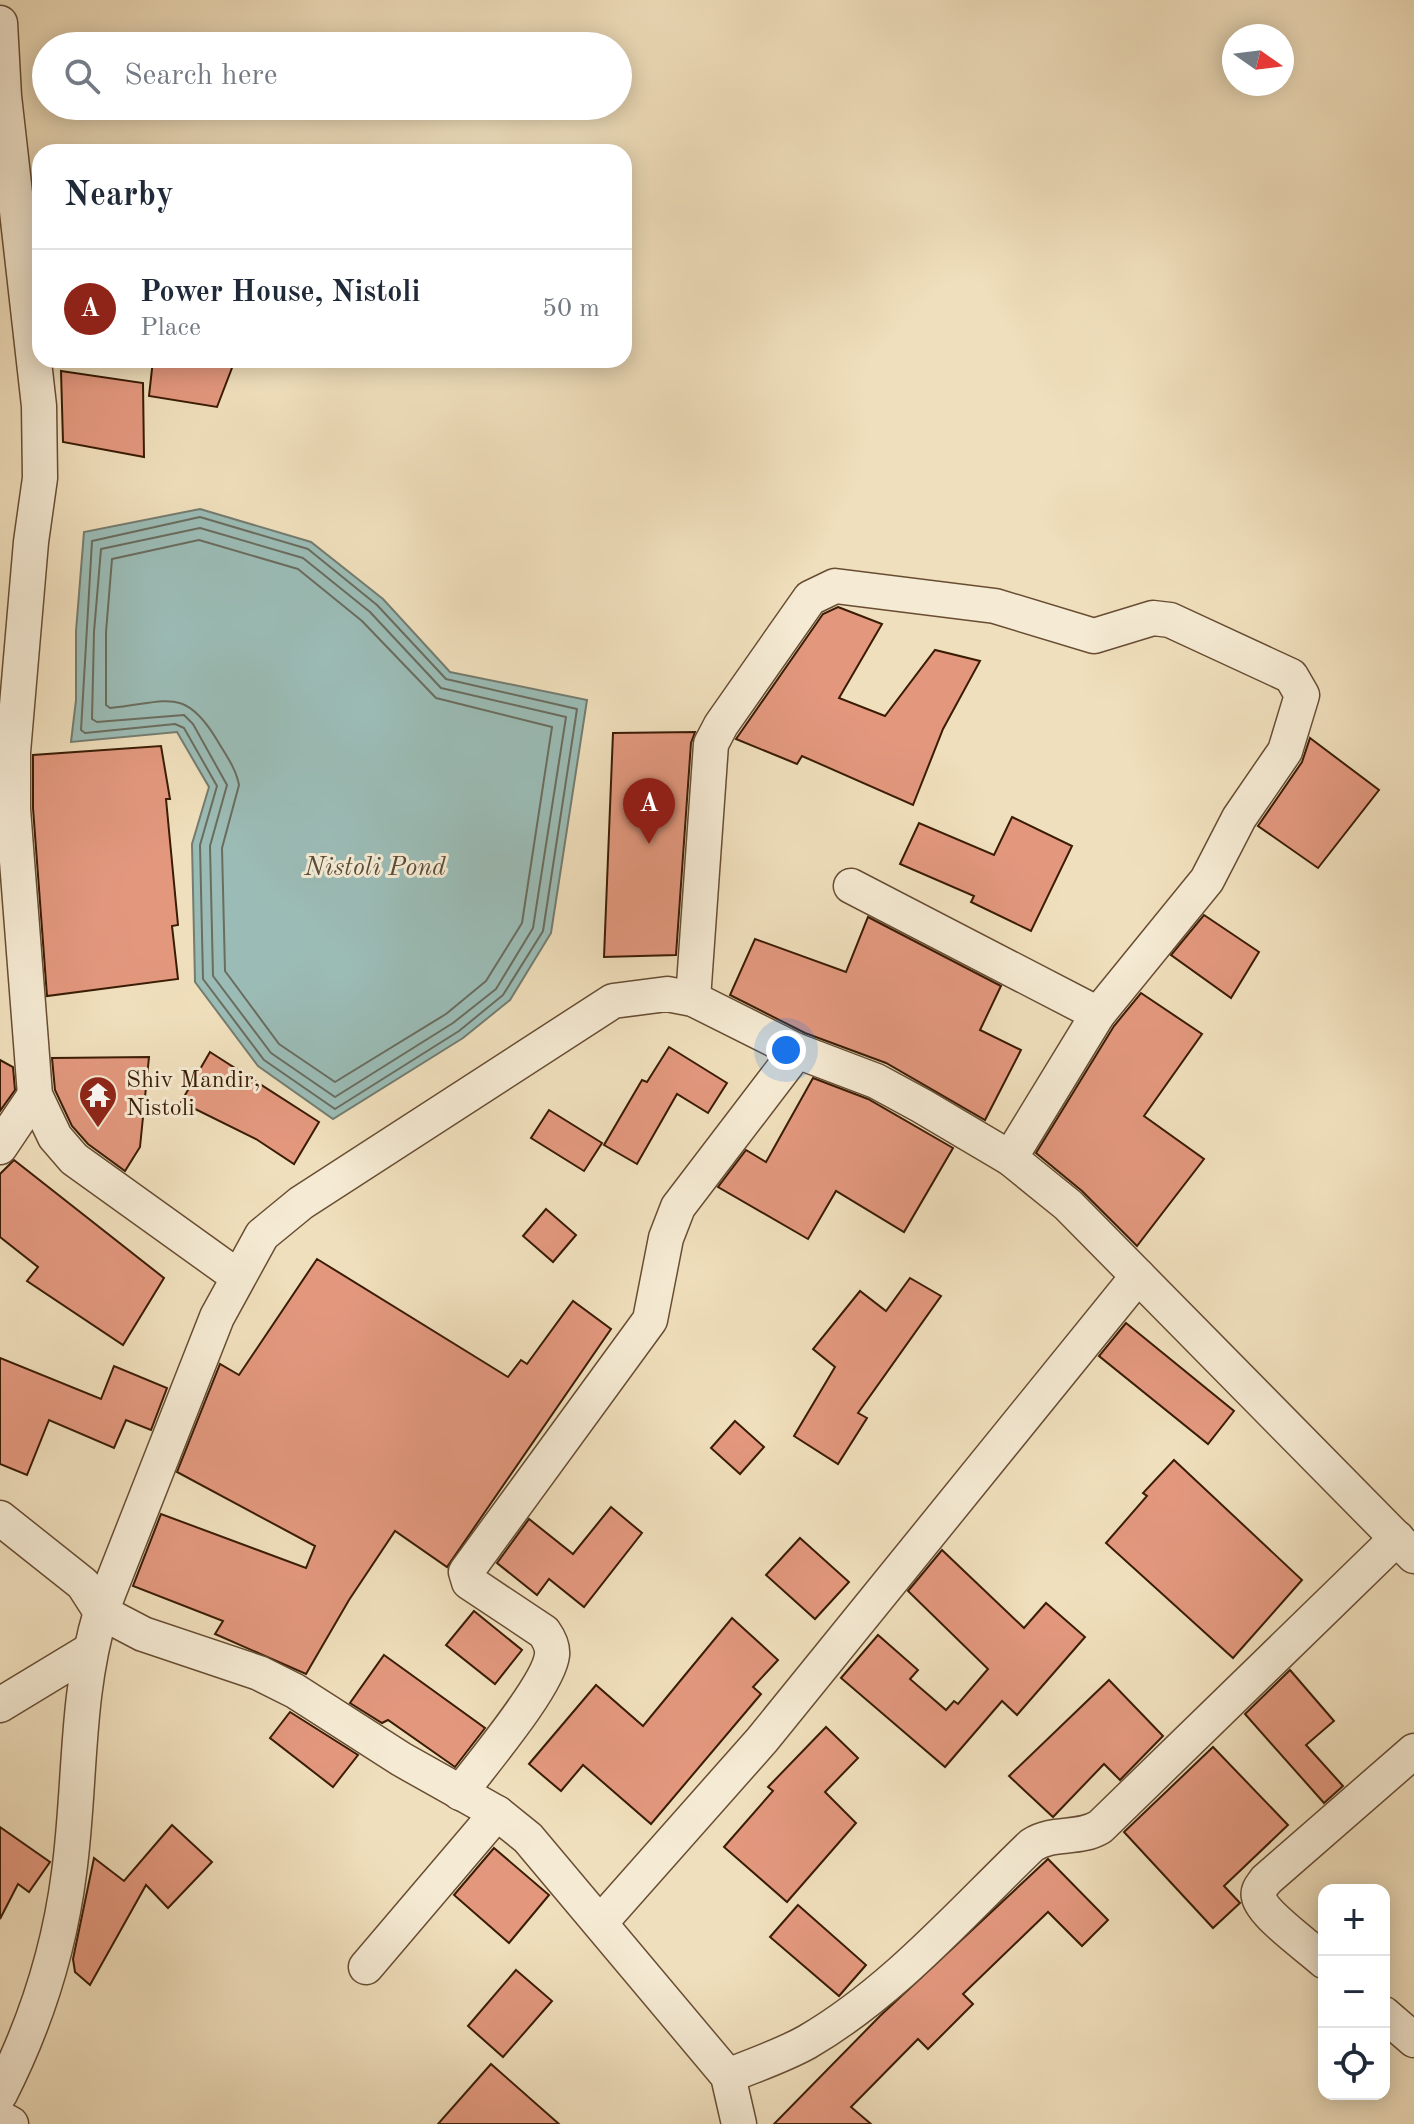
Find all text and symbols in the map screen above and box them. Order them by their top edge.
north arrow [1222,24,1294,96]
search box [32,32,632,120]
icon: search [60,54,104,98]
text: Search here [124,61,278,91]
text: Nearby [64,179,174,213]
text: Power House, Nistoli [140,278,420,308]
text: A [80,296,100,322]
text: 50 m [542,296,600,322]
text: Place [140,315,201,341]
pin: A [623,778,675,844]
water label: Nistoli Pond [303,855,446,881]
your location [766,1030,806,1070]
place label: Shiv Mandir, Nistoli [126,1069,260,1121]
temple icon: Shiv Mandir, Nistoli [77,1074,119,1129]
map controls [1318,1884,1390,2100]
button: + [1318,1884,1390,1956]
button: − [1318,1956,1390,2028]
button: locate [1318,2028,1390,2100]

